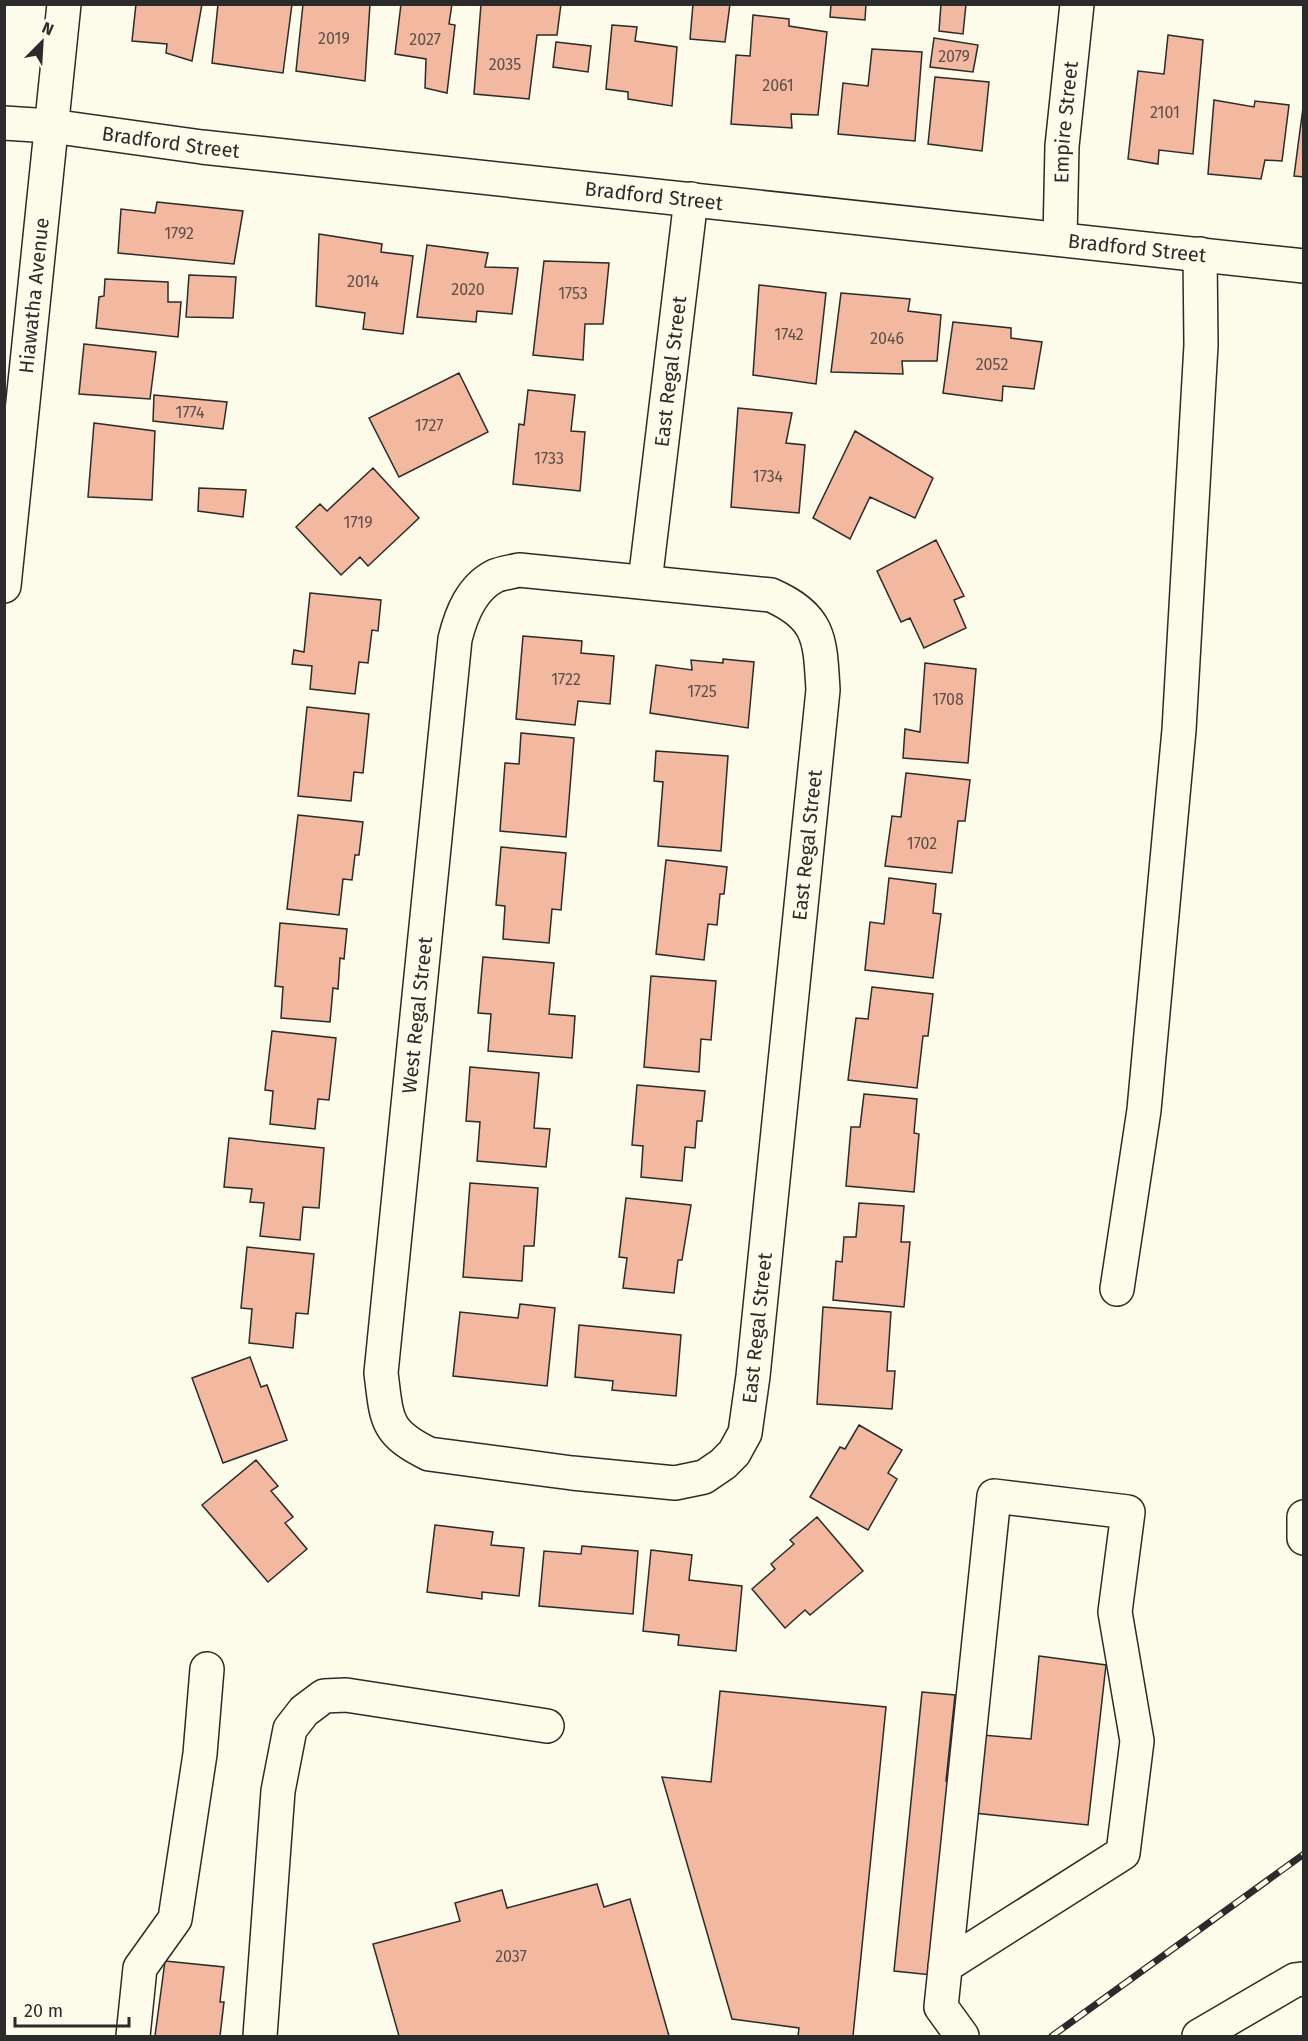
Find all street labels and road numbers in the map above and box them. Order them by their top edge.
street label: Empire Street [1049,59,1083,184]
street label: Bradford Street [100,121,242,163]
street label: Bradford Street [583,176,725,215]
street label: Hiawatha Avenue [14,216,54,375]
street label: Bradford Street [1067,229,1208,267]
street label: East Regal Street [649,294,691,448]
street label: East Regal Street [787,767,827,922]
street label: West Regal Street [397,934,437,1095]
street label: East Regal Street [737,1250,777,1405]

